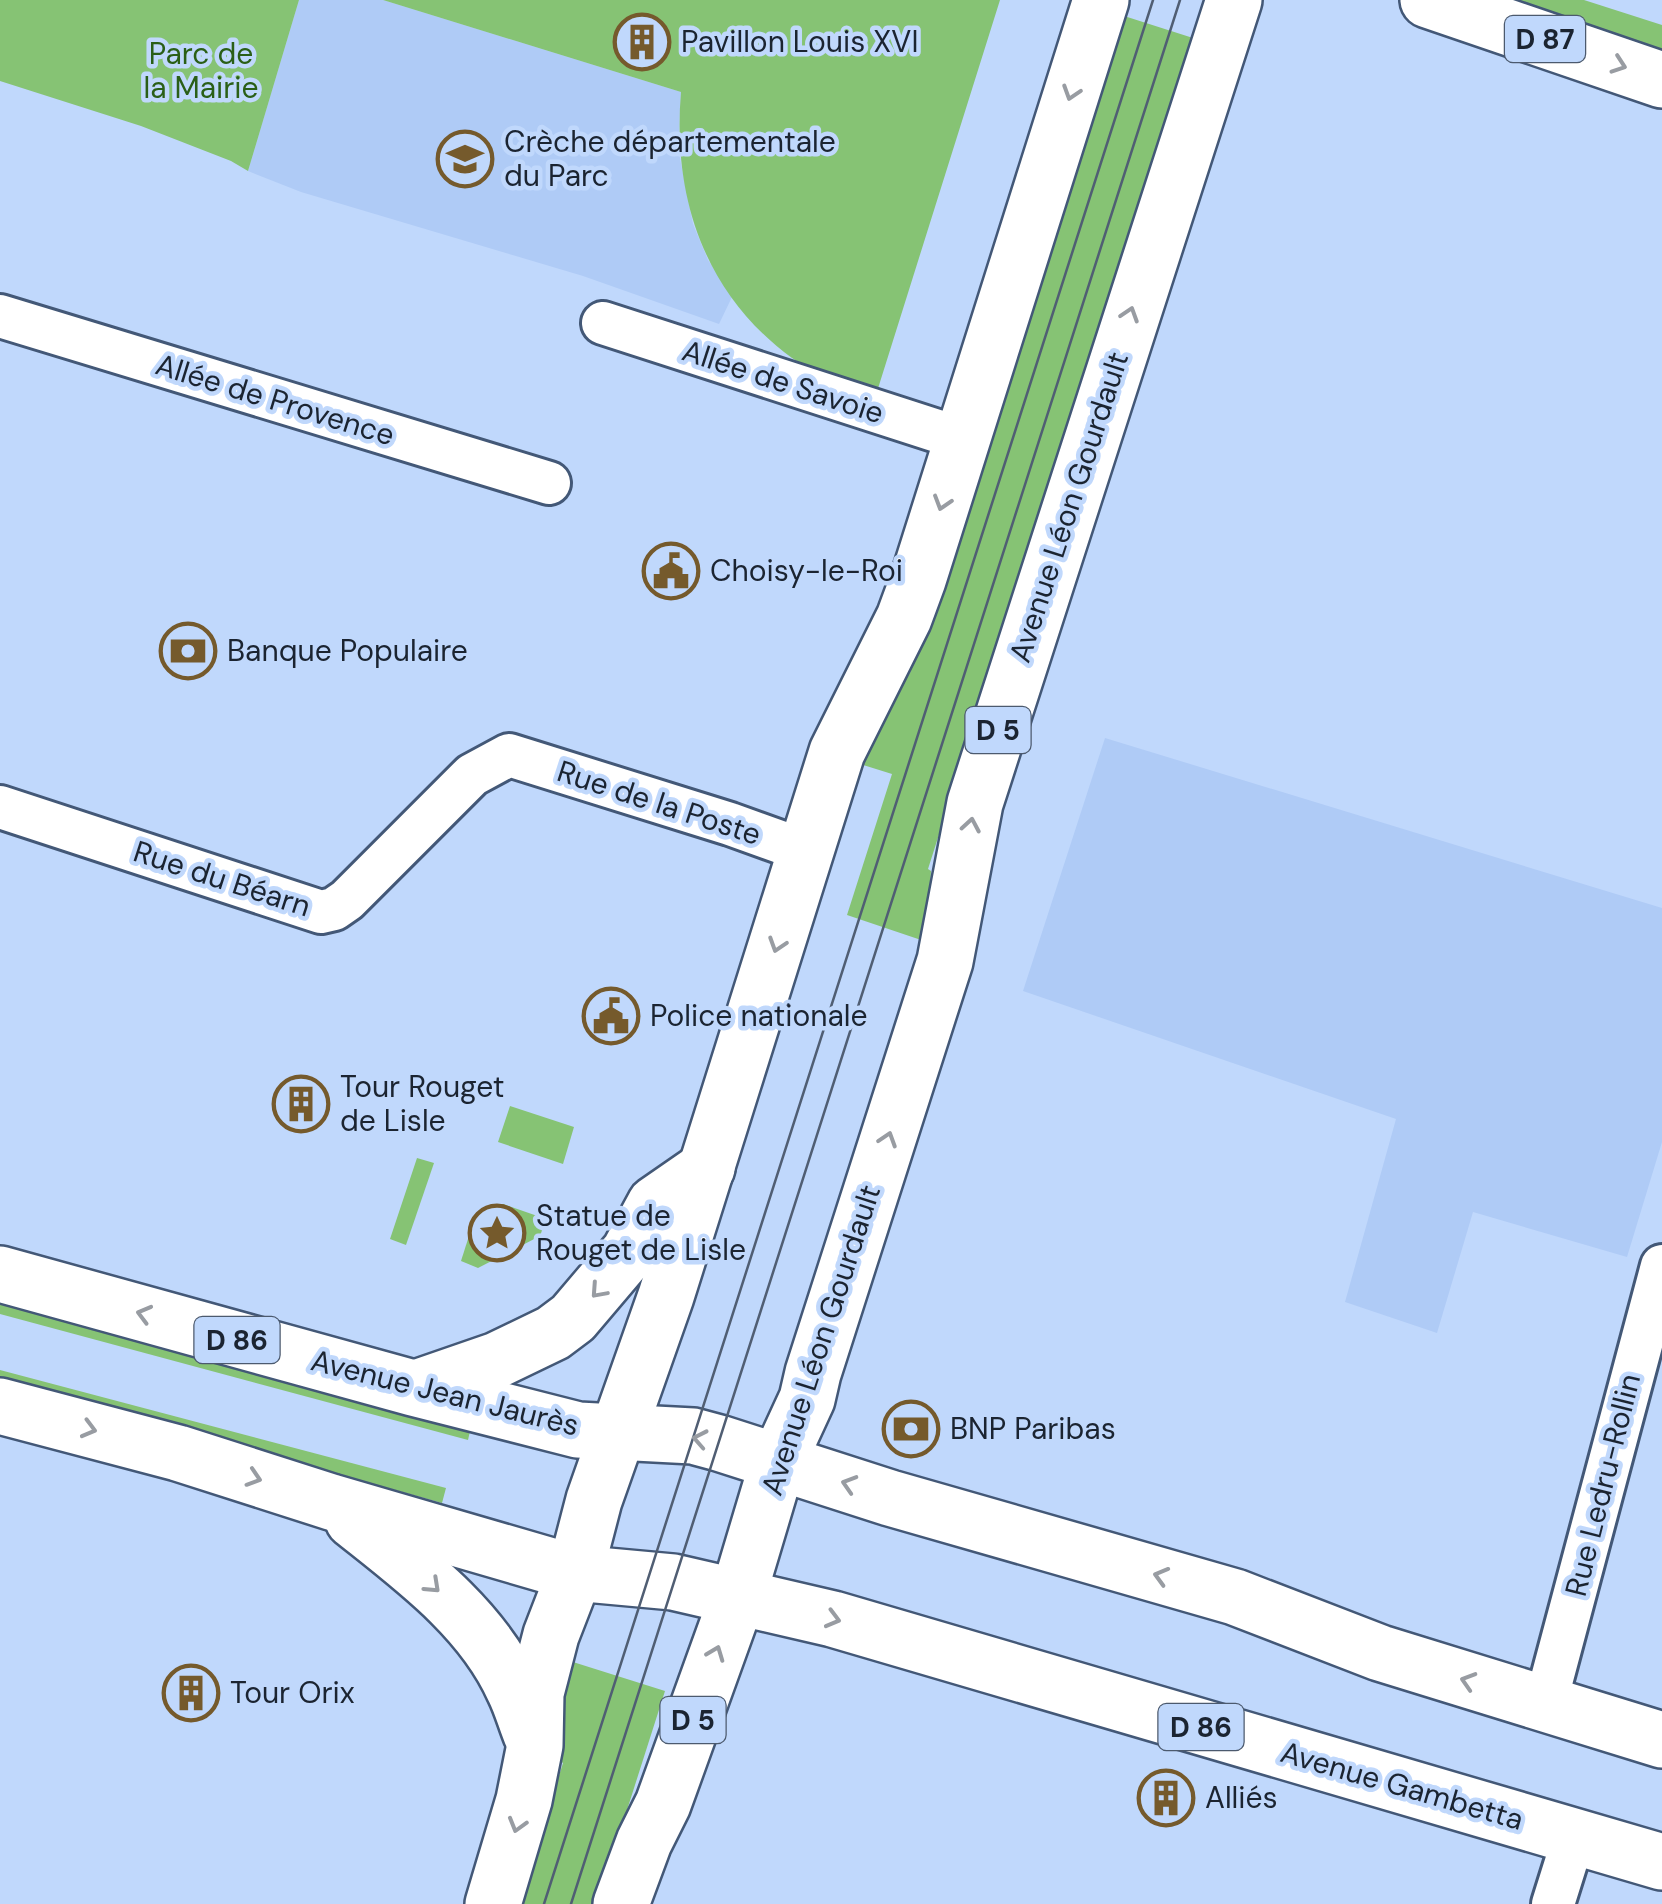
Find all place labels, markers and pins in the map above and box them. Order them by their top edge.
building icon: Pavillon Louis XVI [612,12,672,72]
place label: Pavillon Louis XVI [681,22,918,61]
place label: Crèche départementale du Parc [504,122,836,195]
school or university icon: Crèche départementale du Parc [435,129,495,189]
public building icon: Choisy-le-Roi [641,541,701,601]
place label: Choisy-le-Roi [710,551,903,590]
bank icon: Banque Populaire [158,621,218,681]
place label: Banque Populaire [227,631,468,670]
public building icon: Police nationale [581,986,641,1046]
place label: Police nationale [650,996,868,1035]
place label: Tour Rouget de Lisle [340,1067,505,1140]
building icon: Tour Rouget de Lisle [271,1074,331,1134]
place label: Statue de Rouget de Lisle [536,1196,746,1269]
place icon: Statue de Rouget de Lisle [467,1203,527,1263]
bank icon: BNP Paribas [881,1399,941,1459]
place label: BNP Paribas [950,1409,1116,1448]
building icon: Tour Orix [161,1663,221,1723]
place label: Tour Orix [230,1673,355,1712]
building icon: Alliés [1136,1768,1196,1828]
place label: Alliés [1205,1778,1278,1817]

